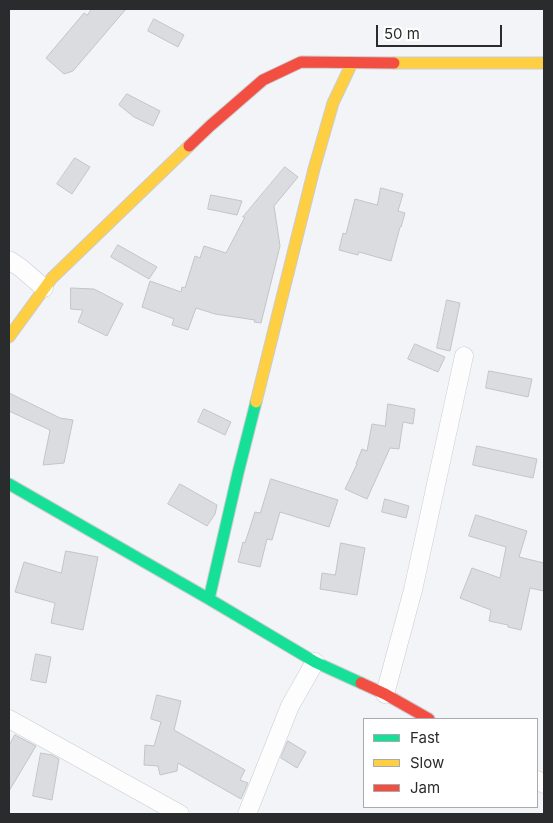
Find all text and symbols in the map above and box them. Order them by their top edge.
scale bar [378,15,504,47]
text: 50 m [384,24,420,43]
legend [363,718,538,808]
text: Fast [410,728,440,747]
text: Slow [410,753,444,772]
text: Jam [410,778,440,797]

